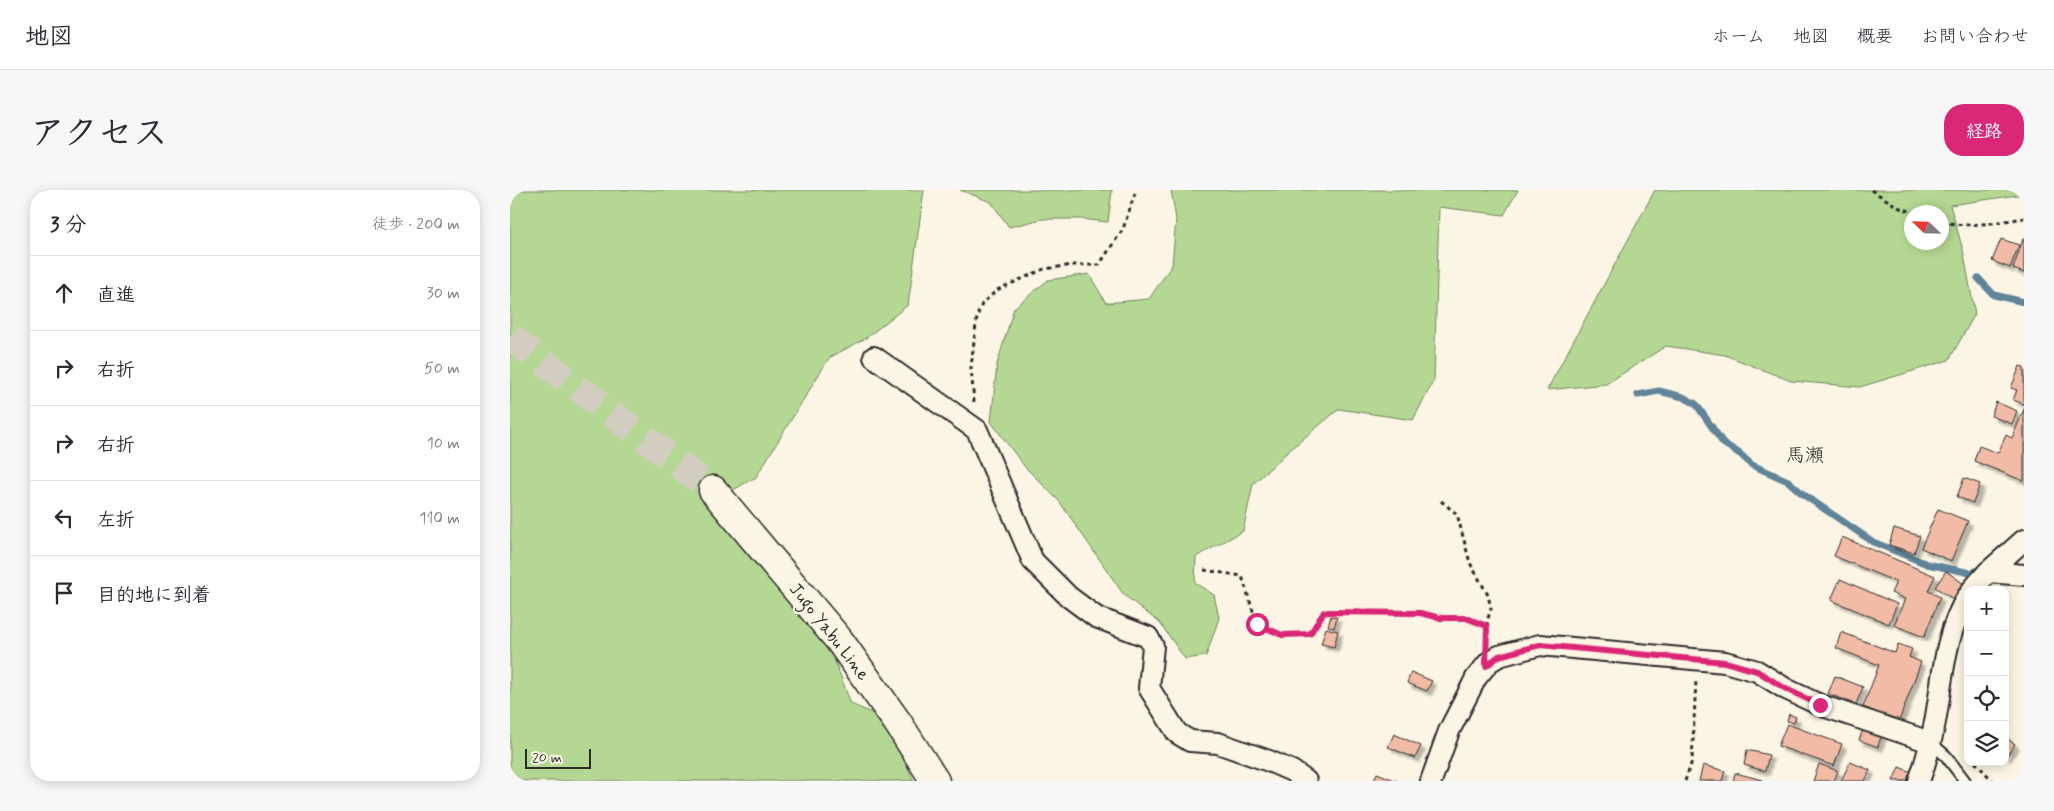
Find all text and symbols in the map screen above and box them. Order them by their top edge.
text: 地図 [25,22,73,53]
text: ホーム [1712,25,1765,49]
text: 地図 [1793,25,1829,49]
text: 概要 [1857,25,1893,49]
text: お問い合わせ [1921,25,2029,49]
button: 経路 [1944,104,2024,156]
text: アクセス [30,111,168,157]
north arrow [1904,205,1949,250]
text: 3 分 [50,211,86,239]
text: 徒歩 · 200 m [372,214,460,235]
icon: ahead [50,279,78,307]
text: 直進 [97,283,135,308]
text: 30 m [427,283,460,304]
icon: right [50,354,78,382]
text: 右折 [97,358,135,383]
text: 50 m [424,358,460,379]
icon: right [50,429,78,457]
text: 右折 [97,433,135,458]
text: 10 m [427,433,460,454]
district label: 馬瀬 [1786,443,1824,468]
icon: left [50,504,78,532]
text: 左折 [97,508,135,533]
text: 110 m [419,508,460,529]
street label: Jugo Yabu Line [782,578,875,687]
icon: arrive [50,579,78,607]
text: 目的地に到着 [97,583,211,608]
map controls [1964,586,2009,766]
button: + [1964,586,2009,631]
route start [1246,613,1269,636]
button: − [1964,631,2009,676]
button: locate [1964,676,2009,721]
route end [1809,694,1832,717]
button: layers [1964,721,2009,766]
scale bar [525,746,591,769]
text: 20 m [532,749,562,767]

